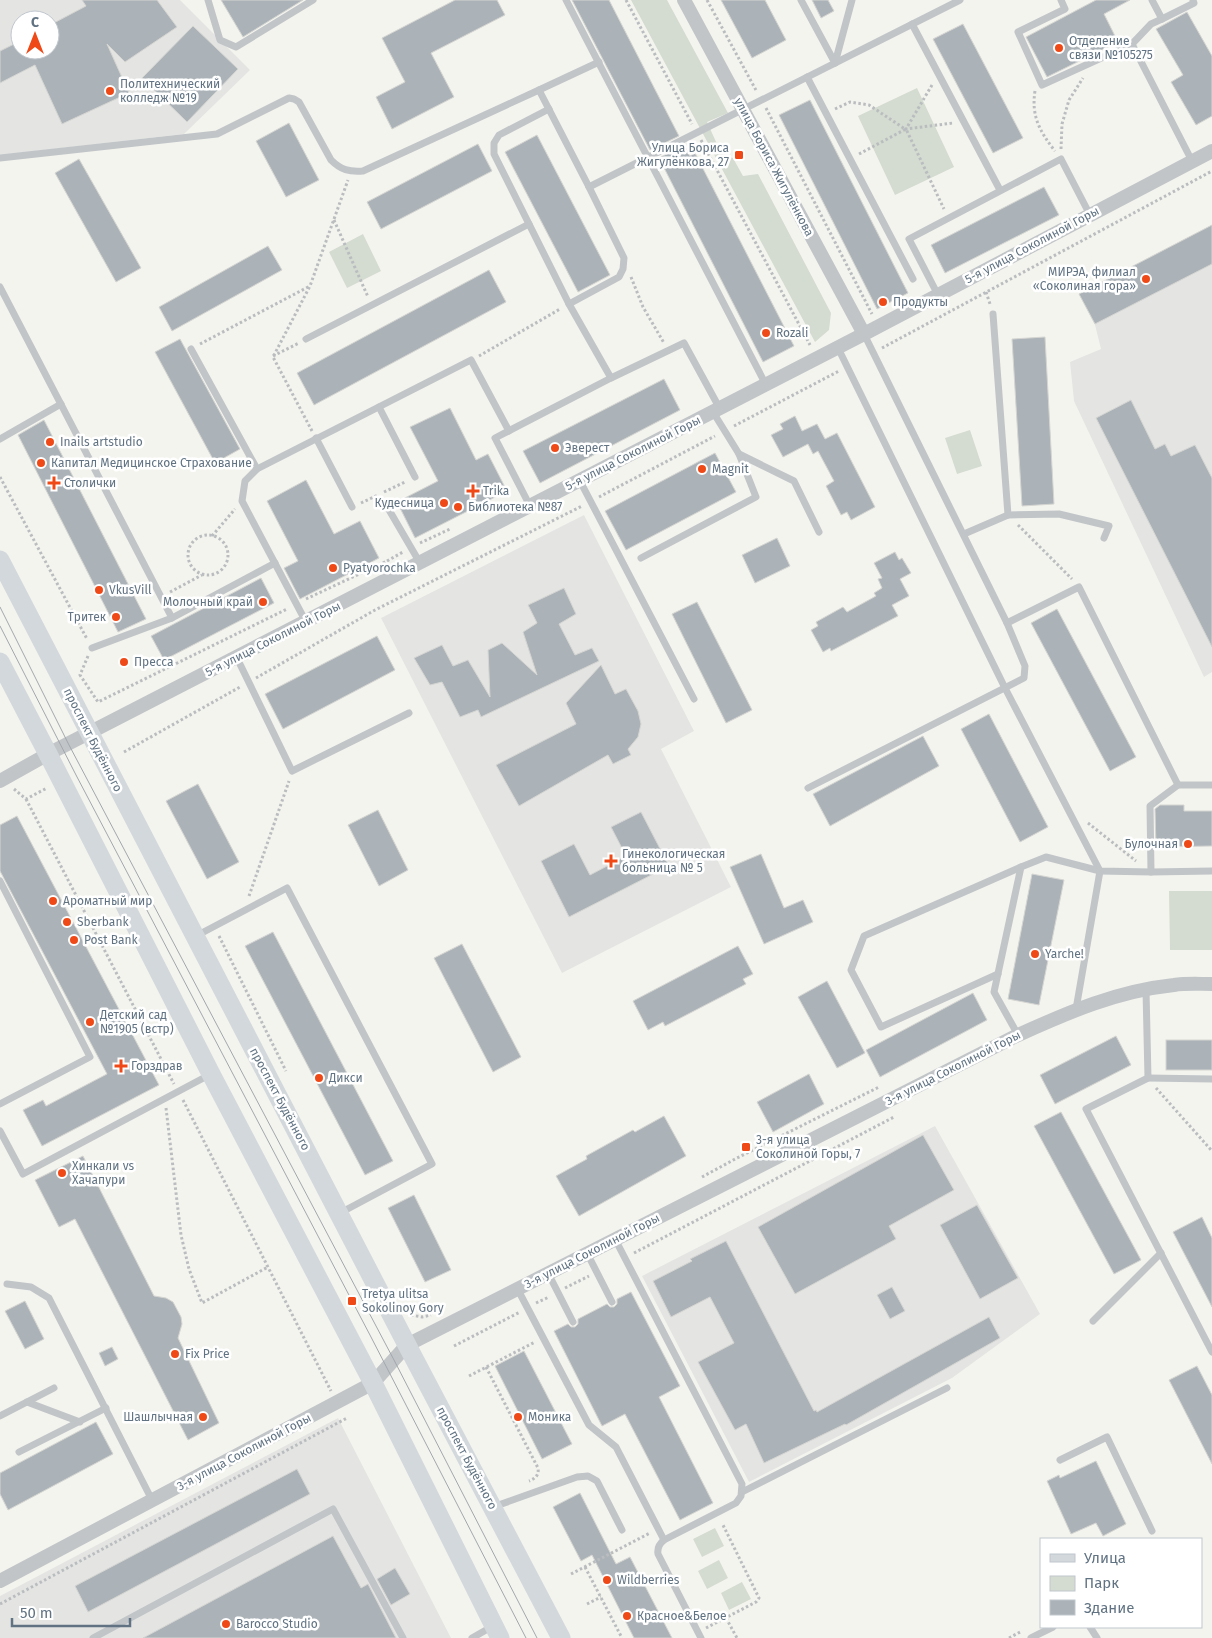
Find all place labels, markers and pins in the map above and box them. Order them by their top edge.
place label: Отделение связи №105275 [1069,34,1153,62]
marker: Отделение связи №105275 [1053,42,1065,54]
place label: Политехнический колледж №19 [120,77,220,105]
marker: Политехнический колледж №19 [104,85,116,97]
place label: Улица Бориса Жигулёнкова, 27 [637,141,729,169]
marker: Улица Бориса Жигулёнкова, 27 [733,149,745,161]
place label: МИРЭА, филиал «Соколиная гора» [1033,265,1136,293]
marker: МИРЭА, филиал «Соколиная гора» [1140,273,1152,285]
place label: Продукты [893,295,948,309]
marker: Продукты [877,296,889,308]
place label: Rozali [776,326,808,340]
marker: Rozali [760,327,772,339]
place label: Inails artstudio [60,435,143,449]
marker: Inails artstudio [44,436,56,448]
place label: Эверест [565,441,610,455]
marker: Эверест [549,442,561,454]
place label: Капитал Медицинское Страхование [51,456,252,470]
marker: Капитал Медицинское Страхование [35,457,47,469]
place label: Magnit [712,462,749,476]
marker: Magnit [696,463,708,475]
place label: Столички [64,476,116,490]
marker: Столички [48,477,60,489]
place label: Trika [483,484,509,498]
marker: Trika [467,485,479,497]
place label: Кудесница [374,496,434,510]
marker: Кудесница [438,497,450,509]
place label: Библиотека №87 [468,500,562,514]
marker: Библиотека №87 [452,501,464,513]
place label: Pyatyorochka [343,561,416,575]
marker: Pyatyorochka [327,562,339,574]
place label: VkusVill [109,583,152,597]
marker: VkusVill [93,584,105,596]
place label: Молочный край [163,595,253,609]
marker: Молочный край [257,596,269,608]
place label: Тритек [68,610,107,624]
marker: Тритек [110,611,122,623]
place label: Пресса [134,655,173,669]
marker: Пресса [118,656,130,668]
place label: Булочная [1125,837,1178,851]
marker: Булочная [1182,838,1194,850]
place label: Гинекологическая больница № 5 [622,847,725,875]
marker: Гинекологическая больница № 5 [604,854,618,868]
place label: Ароматный мир [63,894,152,908]
marker: Ароматный мир [47,895,59,907]
place label: Sberbank [77,915,129,929]
marker: Sberbank [61,916,73,928]
place label: Post Bank [84,933,139,947]
marker: Post Bank [68,934,80,946]
place label: Yarche! [1045,947,1084,961]
marker: Yarche! [1029,948,1041,960]
place label: Детский сад №1905 (встр) [99,1008,174,1036]
marker: Детский сад №1905 (встр) [84,1016,96,1028]
place label: Горздрав [131,1059,183,1073]
marker: Горздрав [115,1060,127,1072]
place label: Дикси [328,1071,363,1085]
marker: Дикси [313,1072,325,1084]
place label: 3-я улица Соколиной Горы, 7 [756,1133,860,1161]
marker: 3-я улица Соколиной Горы, 7 [740,1141,752,1153]
place label: Хинкали vs Хачапури [72,1159,134,1187]
marker: Хинкали vs Хачапури [56,1167,68,1179]
place label: Tretya ulitsa Sokolinoy Gory [362,1287,444,1315]
marker: Tretya ulitsa Sokolinoy Gory [346,1295,358,1307]
place label: Fix Price [185,1347,230,1361]
marker: Fix Price [169,1348,181,1360]
place label: Шашлычная [123,1410,193,1424]
place label: Моника [528,1410,571,1424]
marker: Шашлычная [197,1411,209,1423]
marker: Моника [512,1411,524,1423]
place label: Wildberries [617,1573,680,1587]
marker: Wildberries [601,1574,613,1586]
place label: Красное&Белое [637,1609,727,1623]
marker: Красное&Белое [621,1610,633,1622]
place label: Barocco Studio [236,1617,318,1631]
marker: Barocco Studio [220,1618,232,1630]

